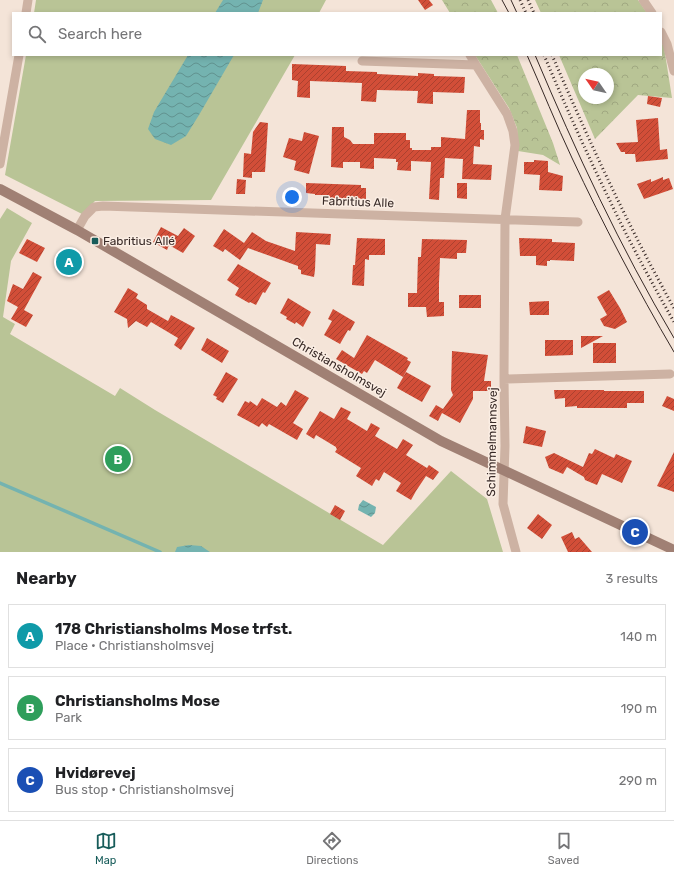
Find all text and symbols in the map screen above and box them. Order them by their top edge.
search box [12,12,662,56]
icon: search [26,23,48,45]
text: Search here [58,25,142,43]
north arrow [578,68,614,104]
your location [282,187,302,207]
street label: Fabritius Alle [322,194,395,210]
place label: Fabritius Allé [103,234,175,248]
marker: Fabritius Allé [90,236,100,246]
pin: A [56,247,82,277]
street label: Christiansholmsvej [289,334,389,400]
street label: Schimmelmannsvej [484,387,500,497]
pin: B [105,444,131,474]
pin: C [622,517,648,547]
text: Nearby [16,568,77,588]
text: 3 results [606,571,658,586]
text: 178 Christiansholms Mose trfst. [55,620,292,638]
text: A [25,629,35,644]
text: 140 m [620,629,657,644]
text: Place · Christiansholmsvej [55,638,214,653]
text: Christiansholms Mose [55,692,220,710]
text: B [25,701,35,716]
text: 190 m [621,701,657,716]
text: Park [55,710,82,725]
text: Hvidørevej [55,764,135,782]
text: C [25,773,35,788]
text: 290 m [619,773,657,788]
text: Bus stop · Christiansholmsvej [55,782,234,797]
tab: Map [95,830,117,867]
tab: Directions [306,830,358,867]
tab: Saved [548,830,579,867]

